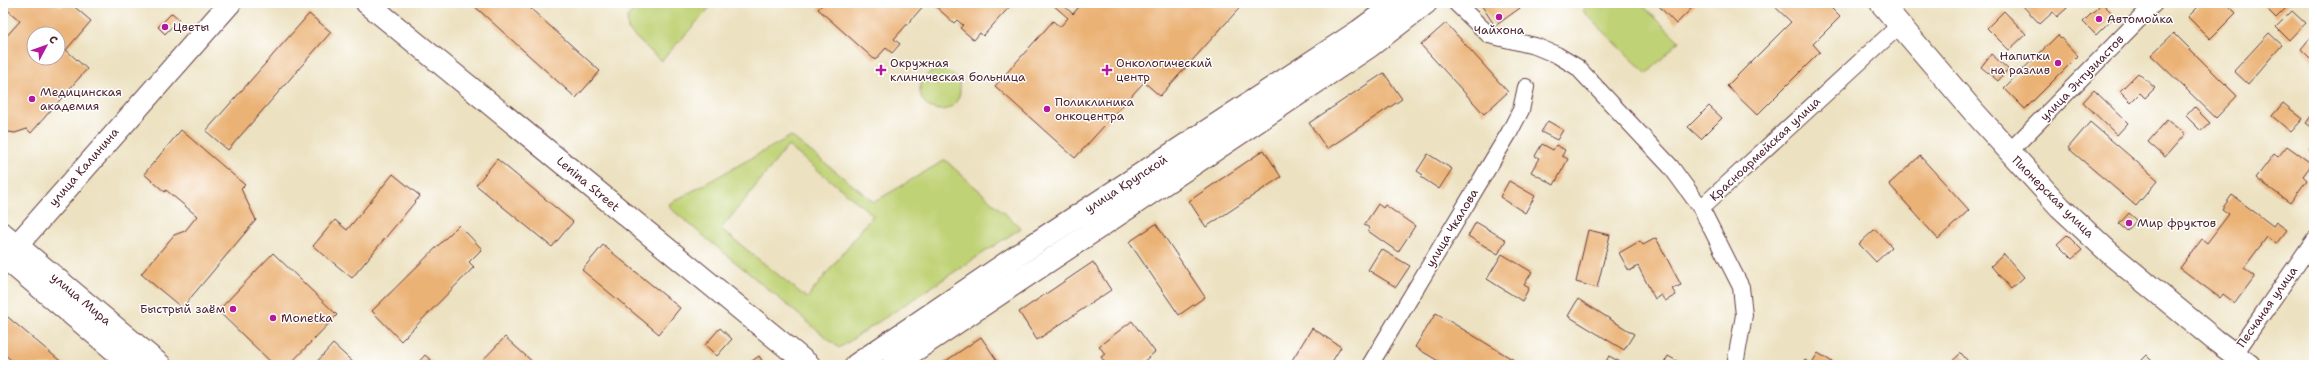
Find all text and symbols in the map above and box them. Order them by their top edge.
place label: Автомойка [2107,11,2174,27]
marker: Чайхона [1494,12,1504,22]
marker: Автомойка [2094,14,2104,24]
place label: Цветы [173,19,209,35]
marker: Цветы [160,22,170,32]
place label: Чайхона [1474,22,1525,38]
north arrow [26,26,66,66]
street label: улица Энтузиастов [2037,31,2127,125]
text: С [45,32,61,47]
place label: Напитки на разлив [1990,48,2050,78]
place label: Окружная клиническая больница [890,55,1026,85]
place label: Онкологический центр [1116,55,1212,85]
marker: Напитки на разлив [2053,58,2063,68]
marker: Окружная клиническая больница [875,64,887,76]
marker: Онкологический центр [1101,64,1113,76]
place label: Медицинская академия [40,84,122,114]
street label: Красноармейская улица [1706,93,1824,205]
marker: Медицинская академия [27,94,37,104]
place label: Поликлиника онкоцентра [1055,94,1134,124]
marker: Поликлиника онкоцентра [1042,104,1052,114]
street label: улица Калинина [45,124,123,210]
street label: улица Крупской [1082,151,1170,217]
street label: Lenina Street [553,153,623,215]
street label: Пионерская улица [2009,153,2098,242]
street label: улица Чкалова [1422,185,1482,270]
place label: Мир фруктов [2137,215,2216,231]
marker: Мир фруктов [2124,218,2134,228]
street label: Песчаная улица [2233,263,2301,351]
street label: улица Мира [48,269,115,329]
place label: Быстрый заём [140,301,225,317]
marker: Быстрый заём [228,304,238,314]
place label: Monetka [281,310,333,326]
marker: Monetka [268,313,278,323]

